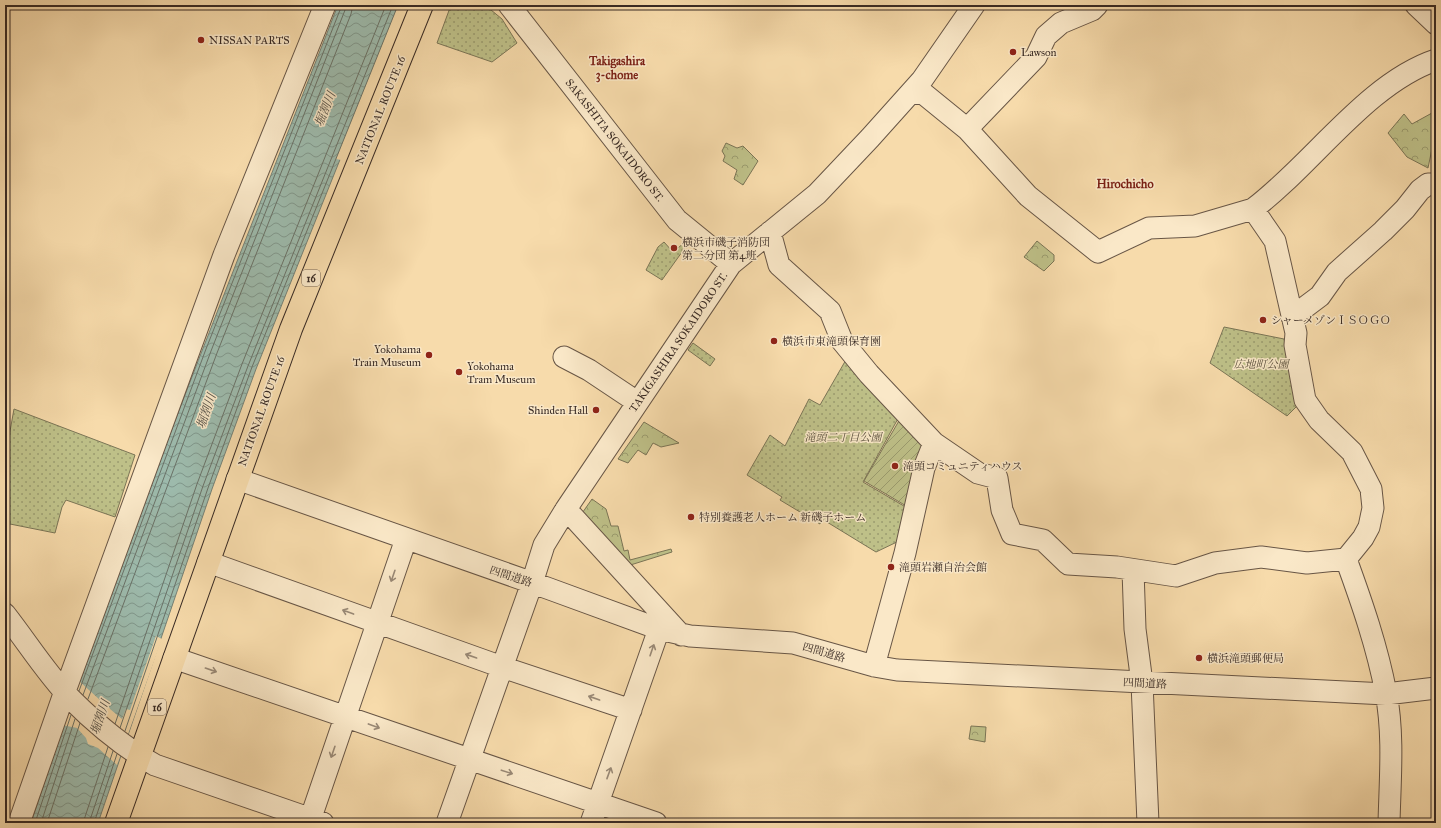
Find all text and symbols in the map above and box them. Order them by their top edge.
place label: NISSAN PARTS [209,34,290,47]
marker: NISSAN PARTS [196,35,206,45]
place label: Lawson [1021,46,1057,59]
marker: Lawson [1008,47,1018,57]
street label: NATIONAL ROUTE 16 [353,54,408,166]
district label: Takigashira 3-chome [588,54,646,83]
street label: SAKASHITA SOKAIDORO ST. [563,76,667,204]
water label: 堀割川 [312,88,339,128]
district label: Hirochicho [1096,177,1154,191]
place label: 横浜市磯子消防団 第二分団 第4班 [682,236,770,262]
marker: 横浜市磯子消防団 第二分団 第4班 [669,243,679,253]
road number: 16 [302,270,320,286]
street label: TAKIGASHIRA SOKAIDORO ST. [627,270,730,415]
place label: シャーメゾンＩＳＯＧＯ [1271,314,1391,327]
marker: シャーメゾンＩＳＯＧＯ [1258,315,1268,325]
place label: 横浜市東滝頭保育園 [782,335,881,348]
marker: 横浜市東滝頭保育園 [769,336,779,346]
place label: Yokohama Train Museum [353,343,422,369]
marker: Yokohama Train Museum [424,350,434,360]
street label: NATIONAL ROUTE 16 [236,354,288,468]
park label: 広地町公園 [1234,358,1290,371]
place label: Yokohama Tram Museum [467,360,536,386]
marker: Yokohama Tram Museum [454,367,464,377]
water label: 堀割川 [194,390,219,430]
place label: Shinden Hall [528,404,588,417]
marker: Shinden Hall [591,405,601,415]
park label: 滝頭二丁目公園 [805,431,883,444]
place label: 滝頭コミュニティハウス [903,460,1023,473]
marker: 滝頭コミュニティハウス [890,461,900,471]
place label: 特別養護老人ホーム 新磯子ホーム [699,511,866,524]
marker: 特別養護老人ホーム 新磯子ホーム [686,512,696,522]
place label: 滝頭岩瀬自治会館 [899,561,987,574]
marker: 滝頭岩瀬自治会館 [886,562,896,572]
street label: 四間道路 [488,563,534,589]
one-way arrow [389,569,396,582]
one-way arrow [343,608,355,616]
street label: 四間道路 [801,640,847,665]
one-way arrow [649,644,656,657]
one-way arrow [464,652,477,659]
place label: 横浜滝頭郵便局 [1207,652,1284,665]
marker: 横浜滝頭郵便局 [1194,653,1204,663]
one-way arrow [205,667,218,674]
street label: 四間道路 [1123,676,1167,691]
one-way arrow [588,694,601,701]
water label: 堀割川 [88,696,113,736]
road number: 16 [148,699,166,715]
one-way arrow [368,722,380,730]
one-way arrow [329,746,337,758]
one-way arrow [605,767,613,779]
one-way arrow [500,769,513,776]

